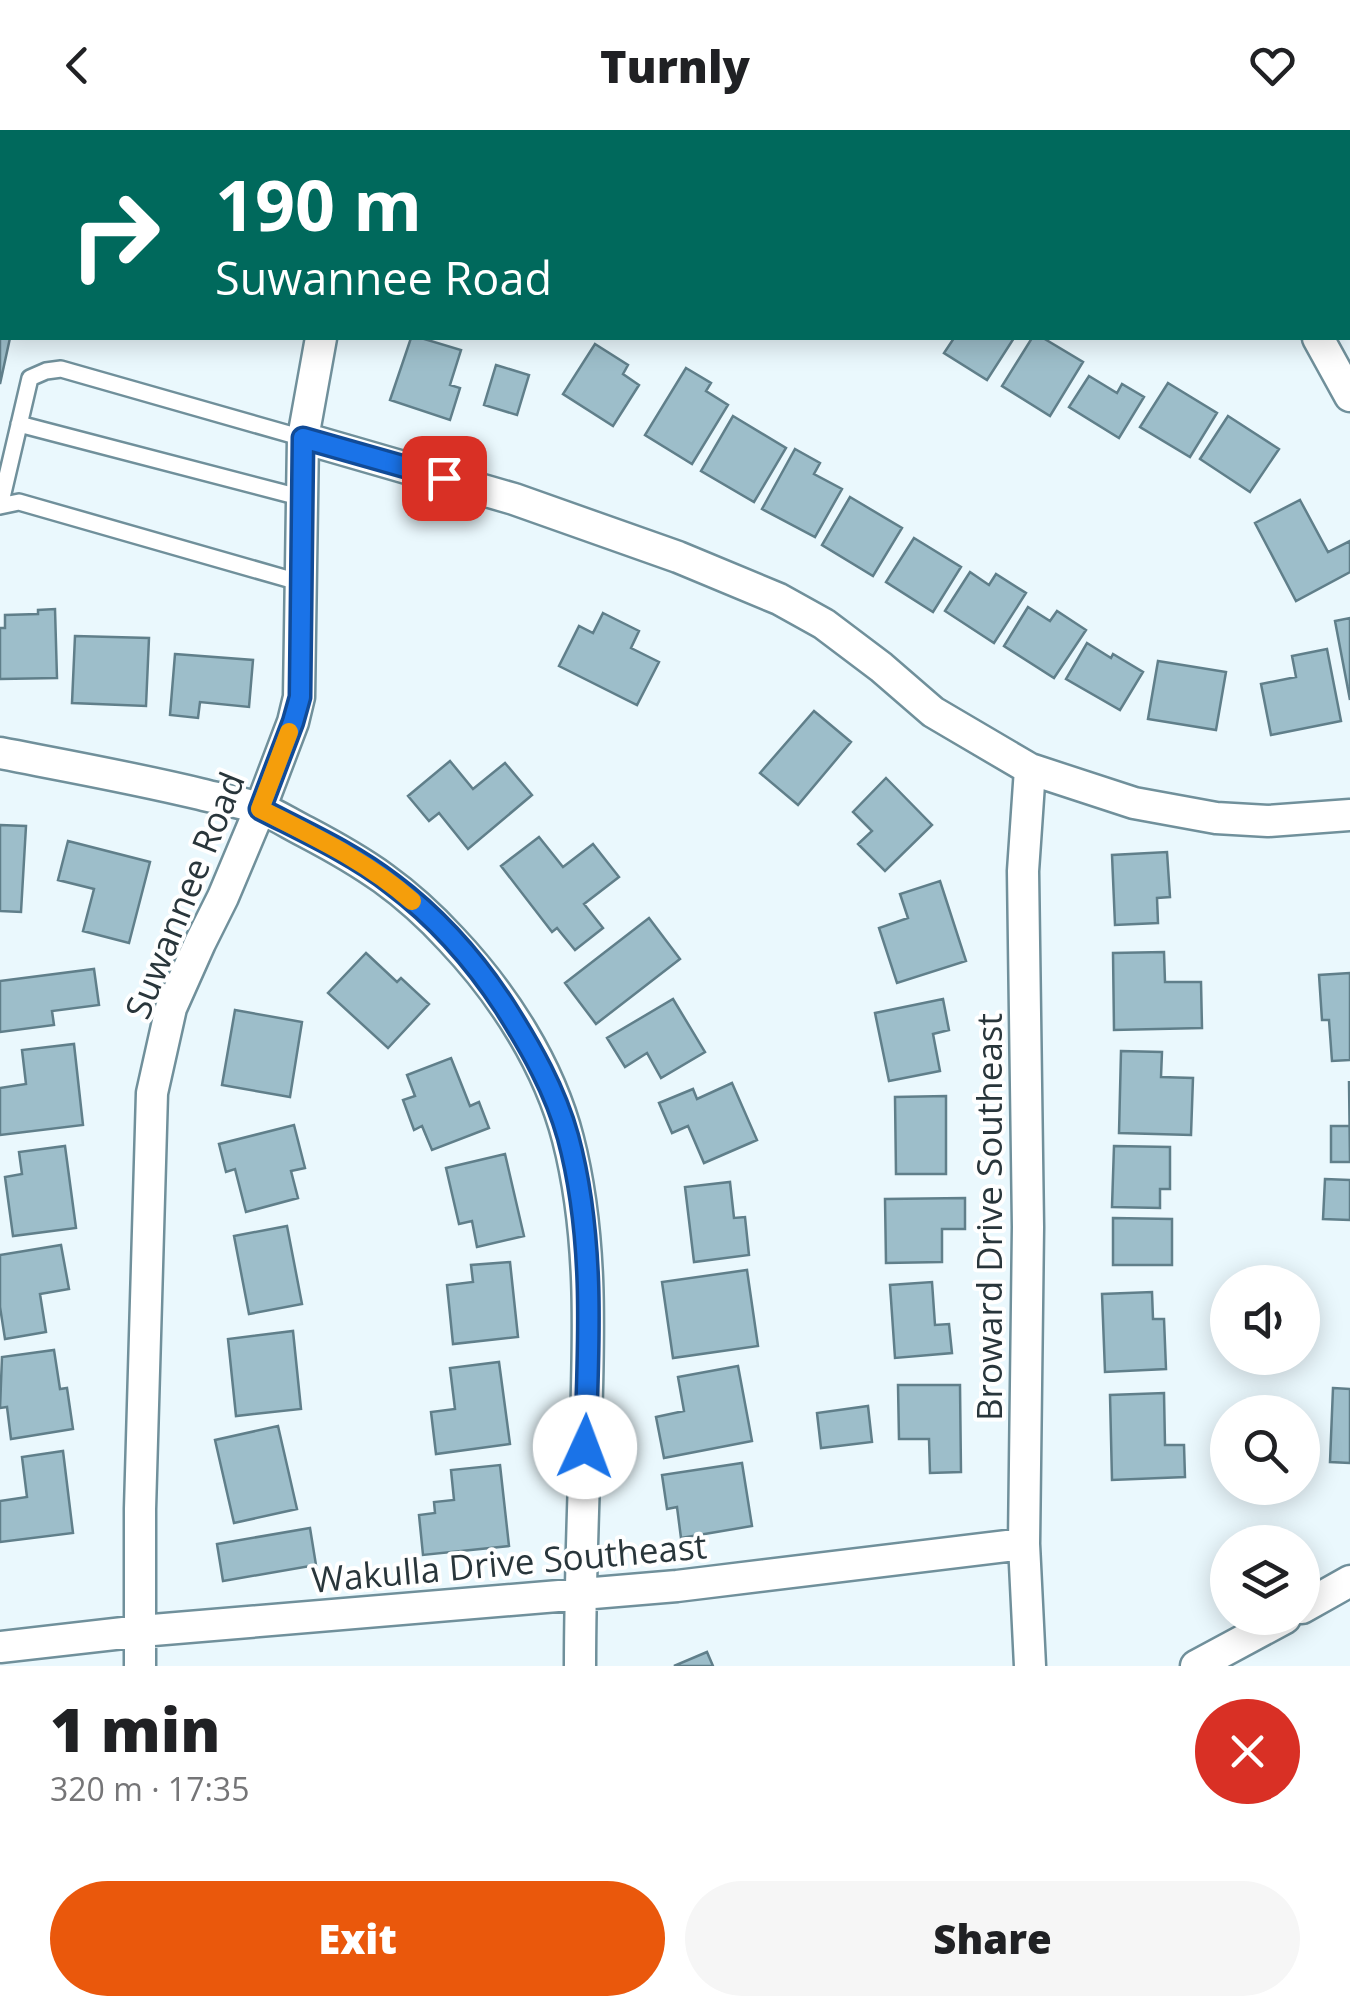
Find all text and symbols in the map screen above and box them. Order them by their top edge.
text: Turnly [600,35,750,96]
icon: back [50,38,105,93]
icon: heart [1245,38,1300,93]
text: 190 m [215,156,422,252]
icon: right [50,170,180,300]
text: Suwannee Road [215,247,552,308]
pin [402,436,487,521]
icon: arrive [417,451,472,506]
street label: Suwannee Road [113,765,255,1025]
street label: Broward Drive Southeast [965,1013,1012,1421]
map controls [1210,1265,1320,1635]
button: sound [1210,1265,1320,1375]
position arrow [533,1395,637,1499]
button: search [1210,1395,1320,1505]
street label: Wakulla Drive Southeast [309,1521,709,1603]
button: layers [1210,1525,1320,1635]
text: 1 min [50,1688,220,1770]
button: close [1195,1699,1300,1804]
text: 320 m · 17:35 [50,1767,249,1810]
button: Exit [50,1881,665,1996]
button: Share [685,1881,1300,1996]

